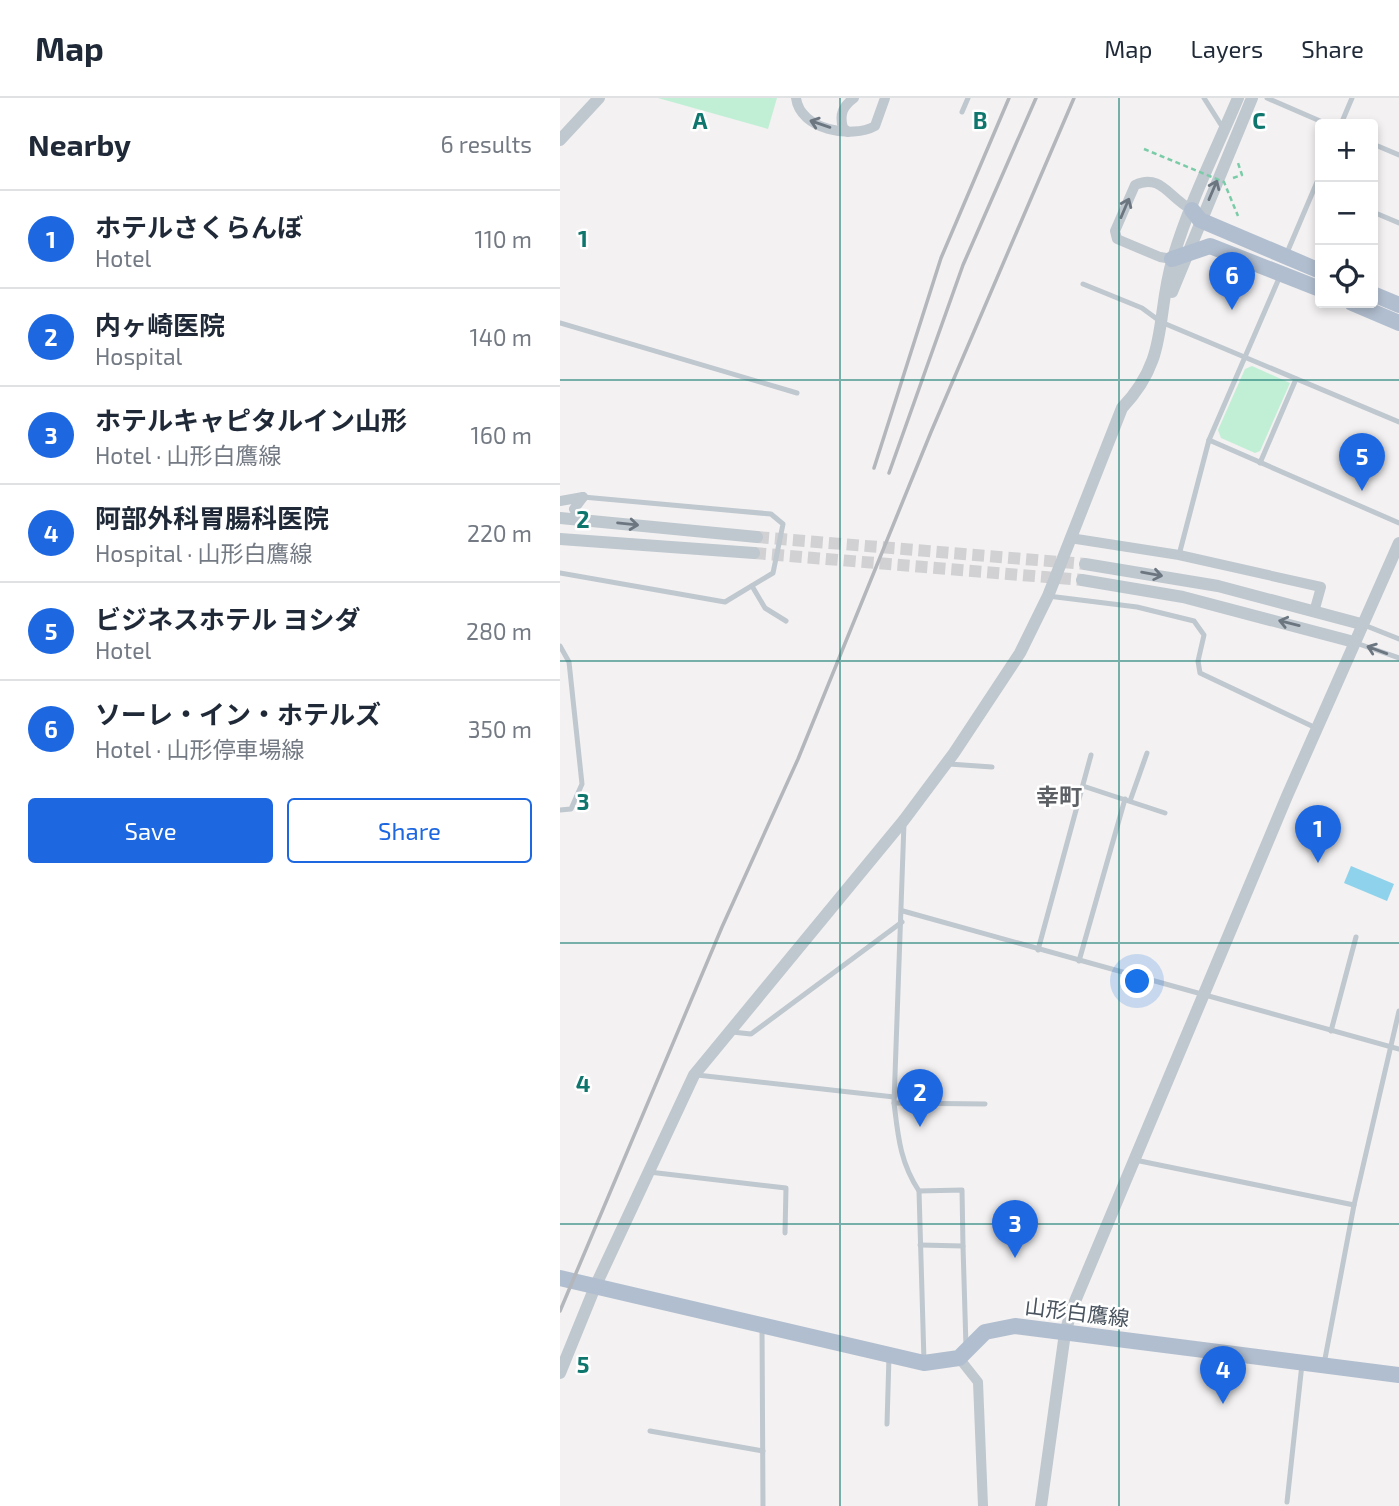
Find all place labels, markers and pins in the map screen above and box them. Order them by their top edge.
pin: 6 [1209,252,1255,310]
pin: 5 [1339,433,1385,491]
pin: 1 [1295,805,1341,863]
pin: 2 [897,1069,943,1127]
pin: 3 [992,1200,1038,1258]
pin: 4 [1200,1346,1246,1404]

